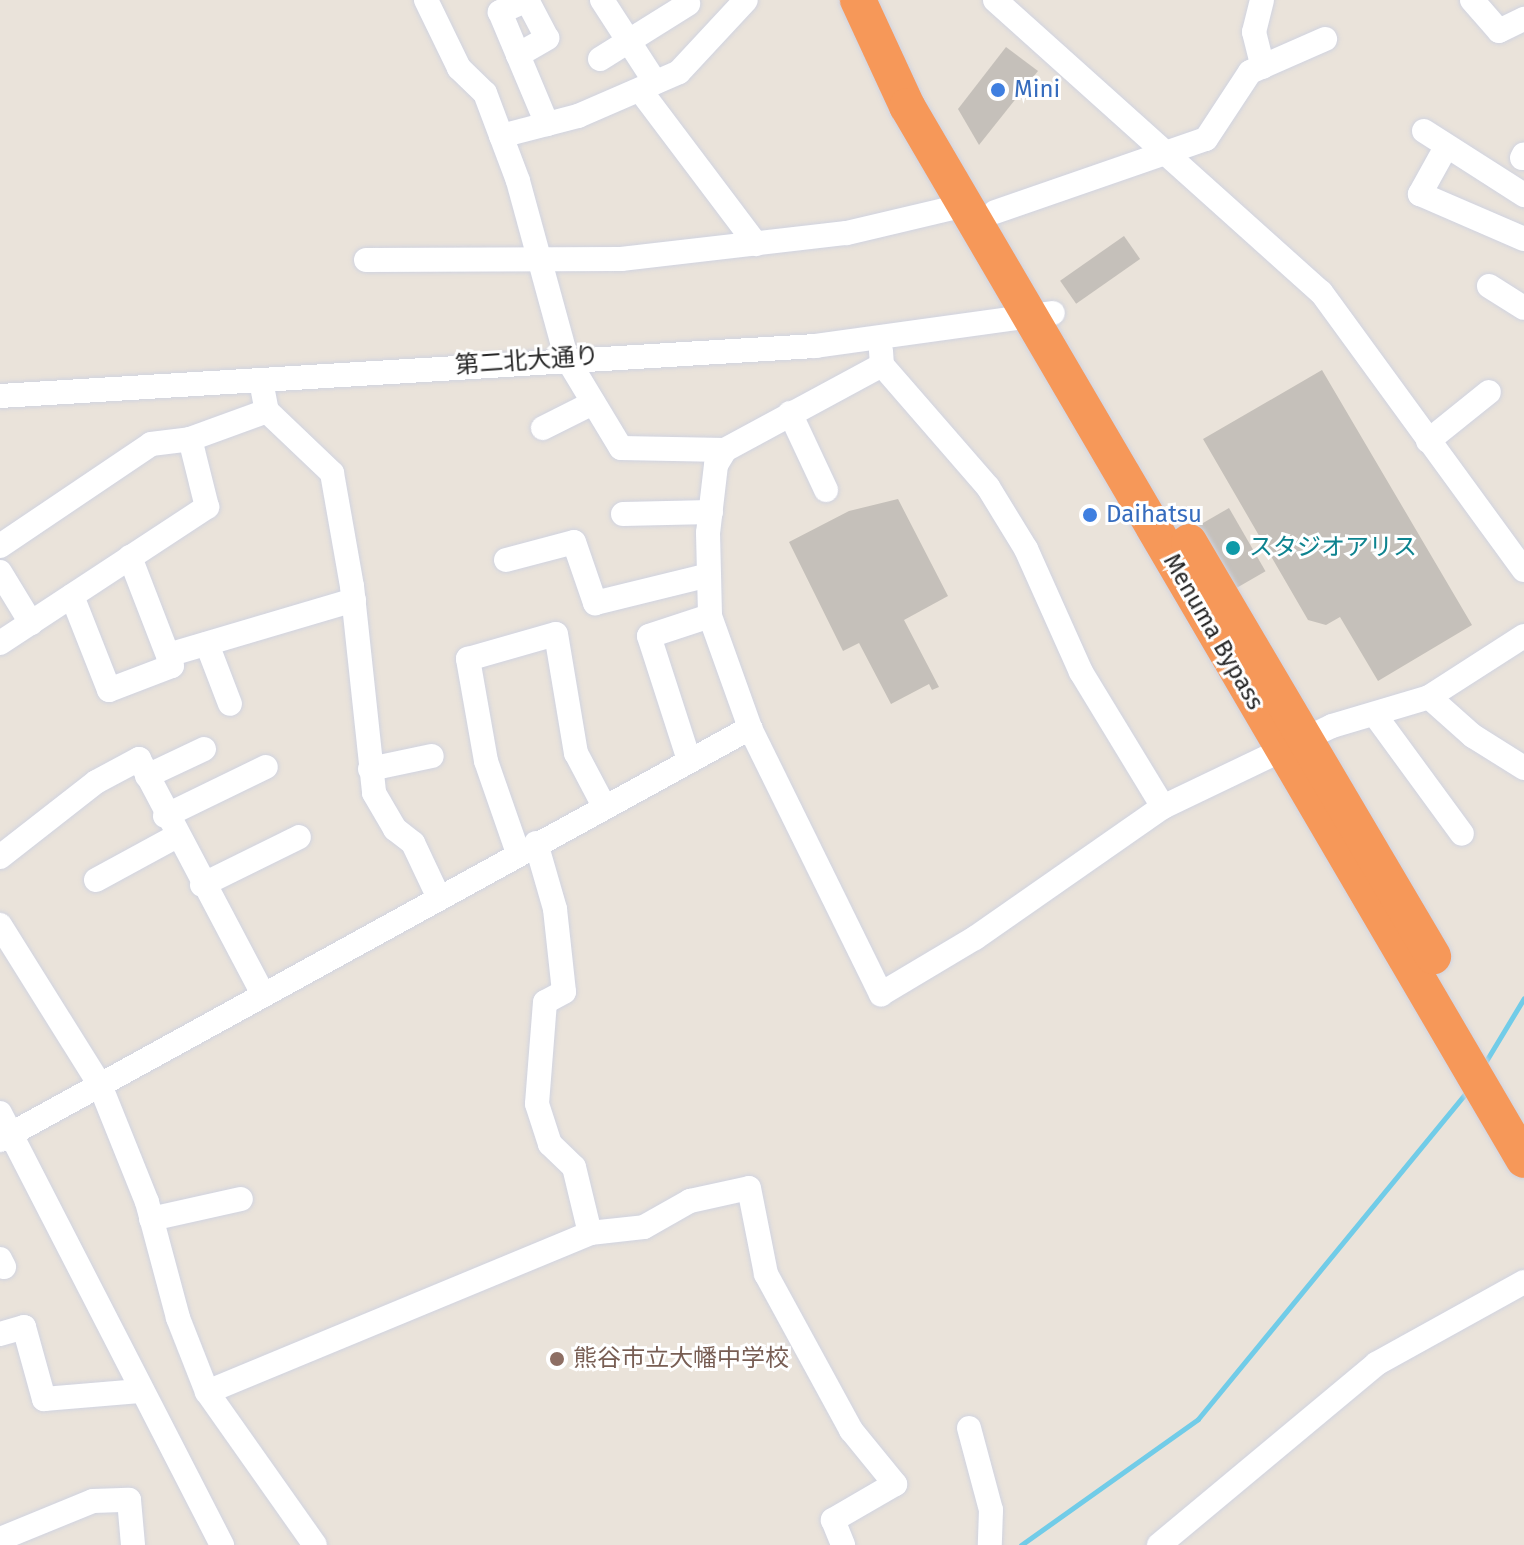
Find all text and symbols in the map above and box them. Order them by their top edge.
place label: Mini [1014,76,1060,104]
marker: Mini [989,81,1007,99]
street label: 第二北大通り [454,342,600,380]
place label: Daihatsu [1106,501,1202,529]
marker: Daihatsu [1081,506,1099,524]
place label: スタジオアリス [1249,534,1417,562]
marker: スタジオアリス [1224,539,1242,557]
street label: Menuma Bypass [1157,549,1269,715]
place label: 熊谷市立大幡中学校 [573,1345,789,1373]
marker: 熊谷市立大幡中学校 [548,1350,566,1368]

